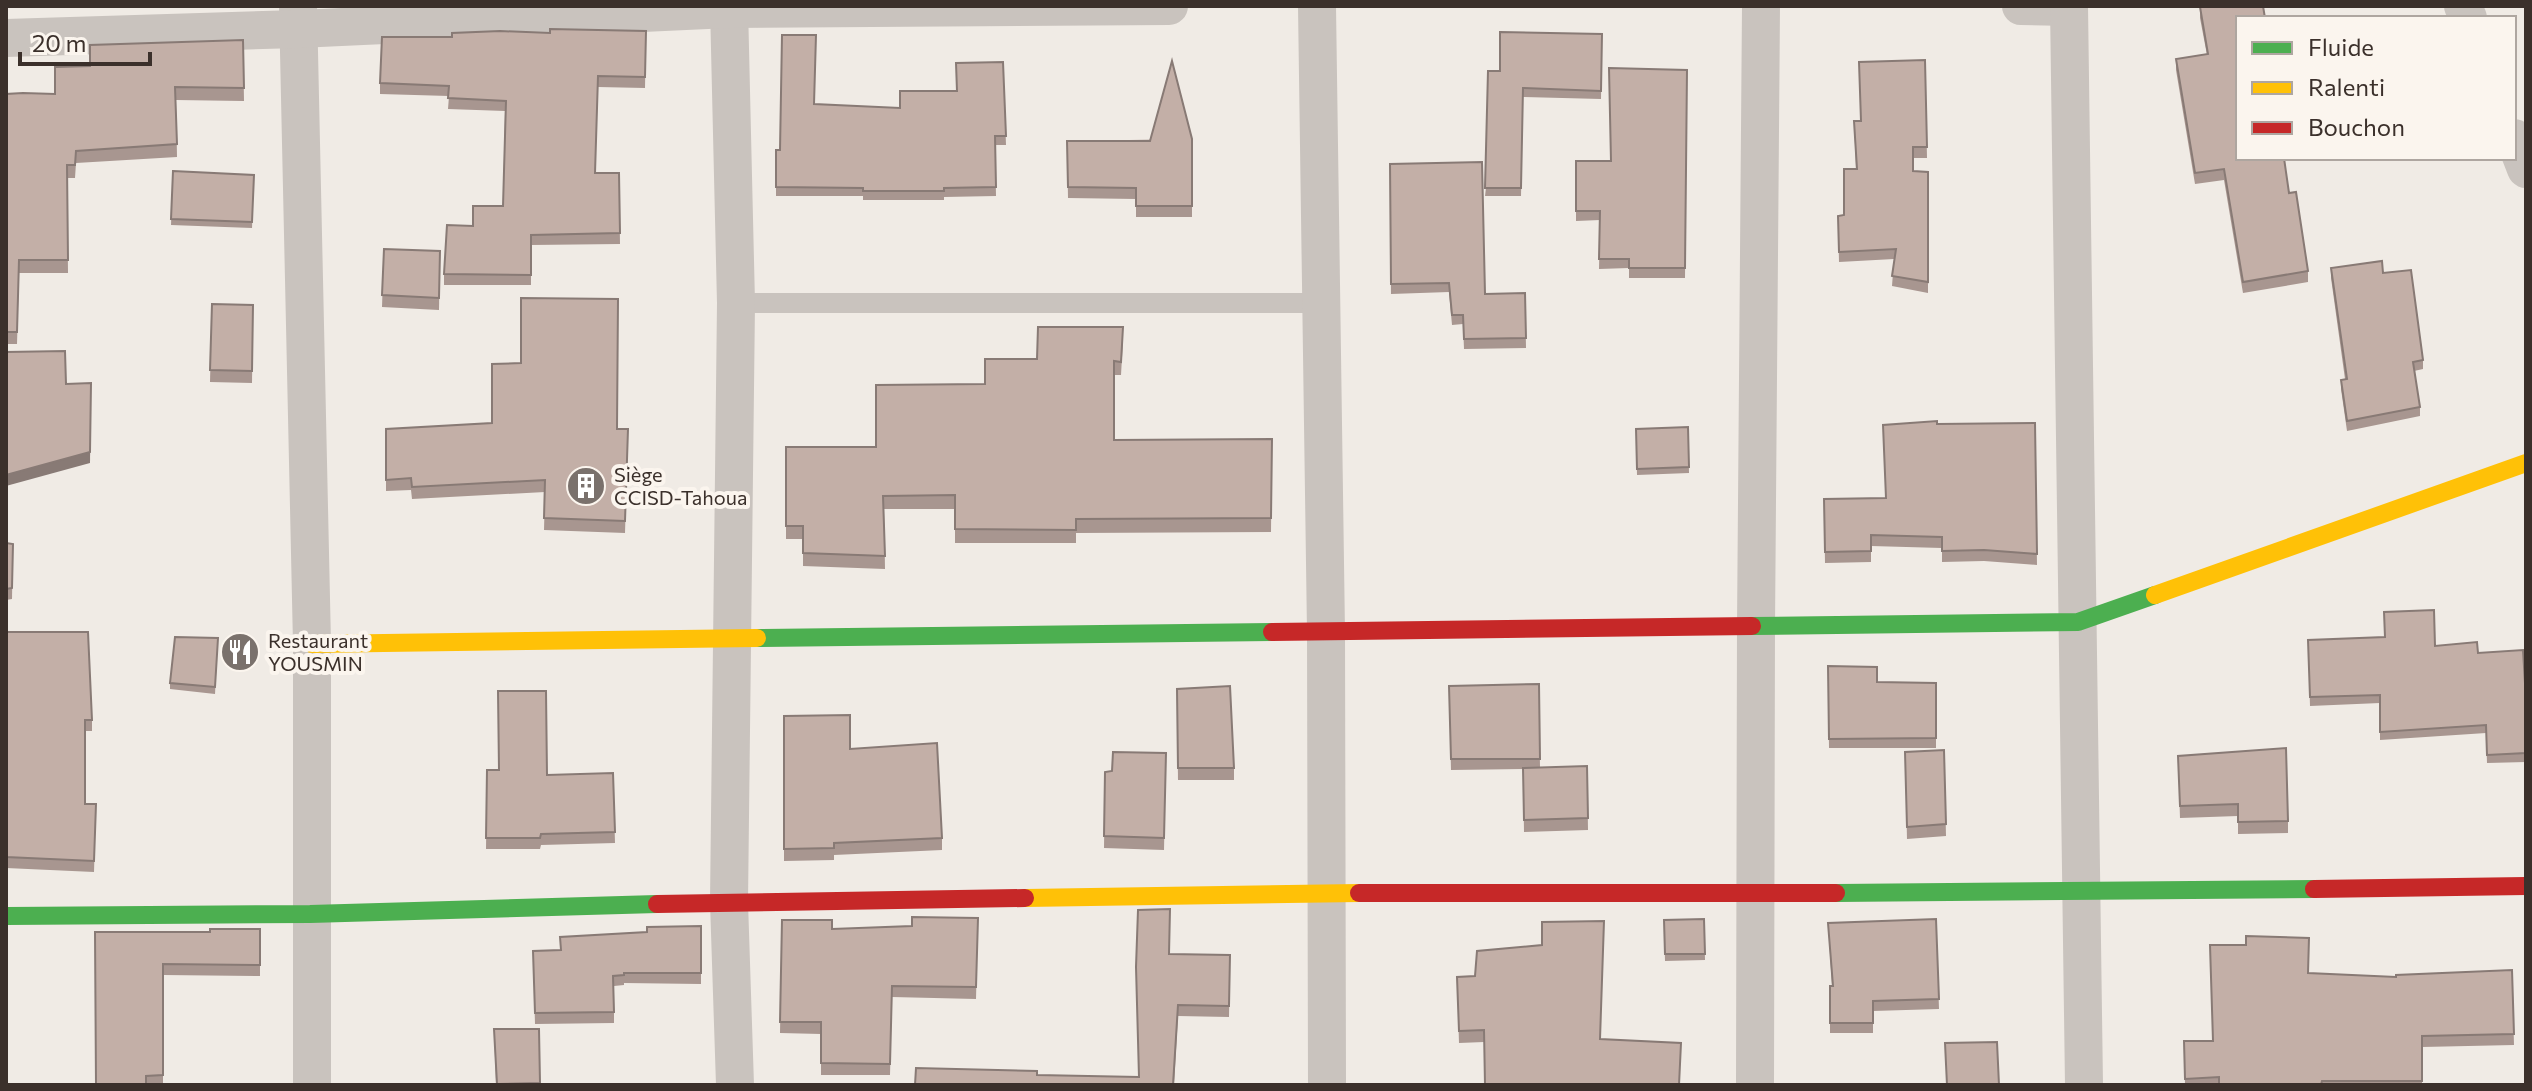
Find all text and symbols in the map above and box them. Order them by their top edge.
scale bar [20,16,150,66]
legend [2236,16,2516,160]
text: 20 m [32,28,86,57]
text: Fluide [2308,32,2374,61]
text: Ralenti [2308,72,2385,101]
text: Bouchon [2308,112,2405,141]
place label: Siège CCISD-Tahoua [614,462,747,509]
building icon: Siège CCISD-Tahoua [565,465,607,507]
place label: Restaurant YOUSMIN [268,628,368,675]
restaurant icon: Restaurant YOUSMIN [219,631,261,673]

